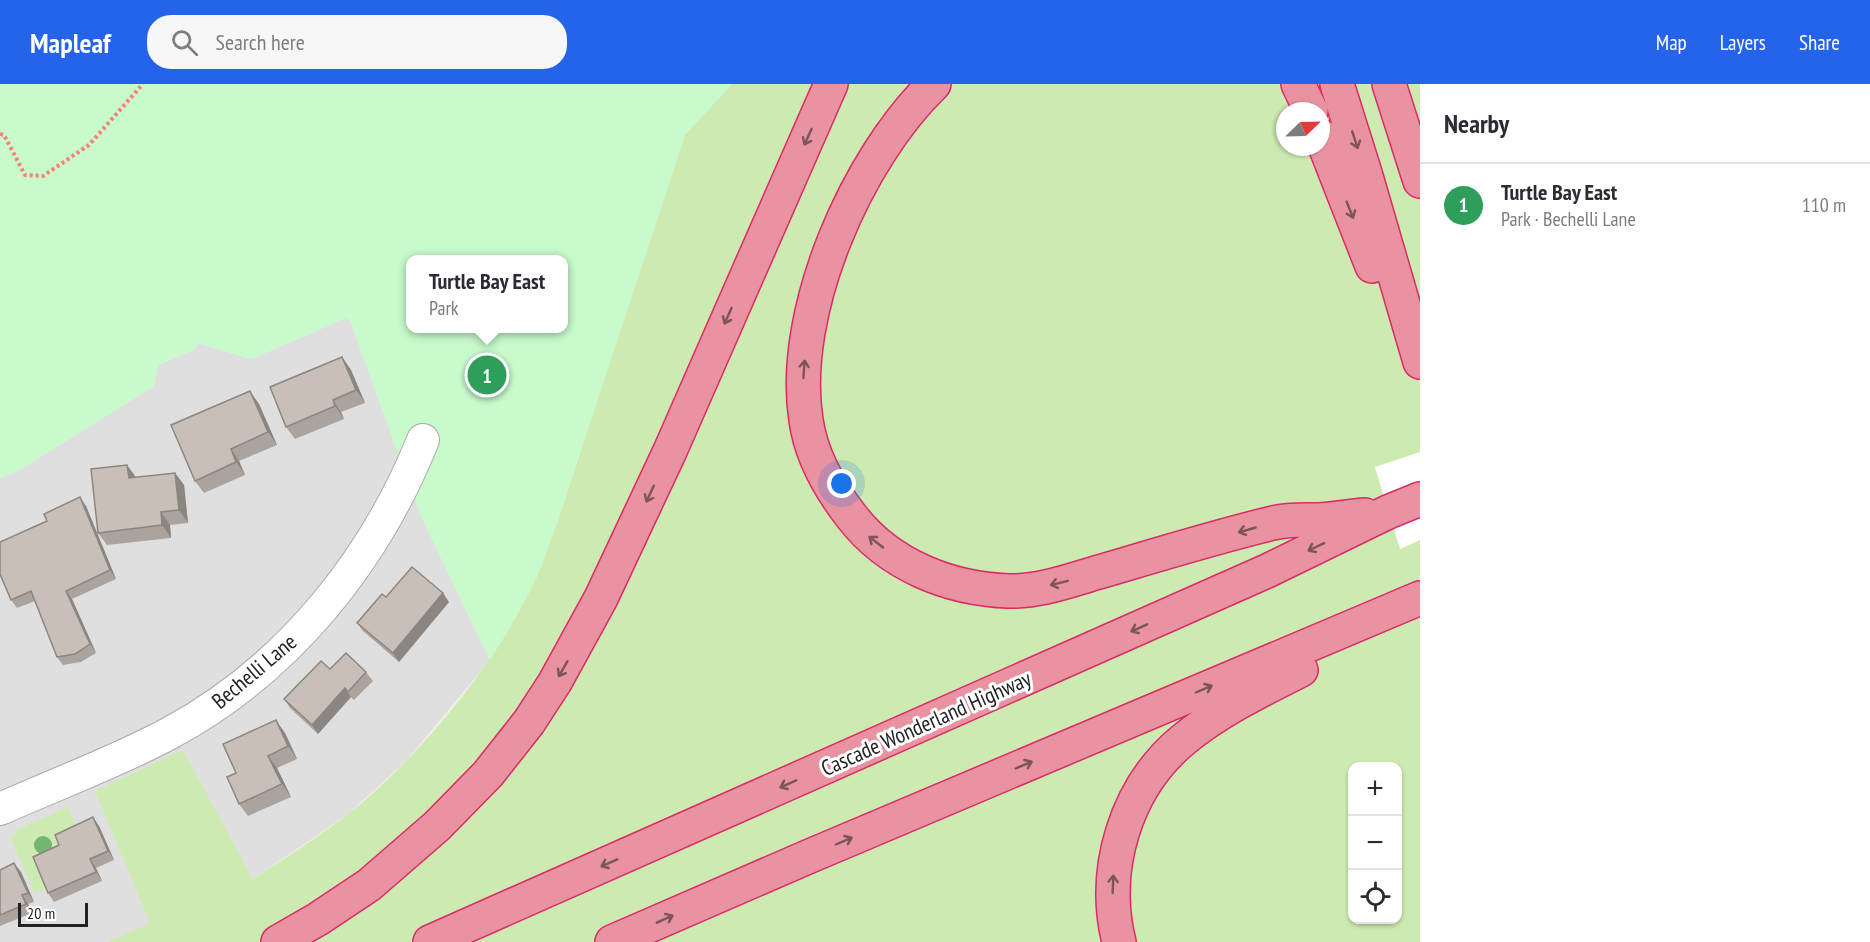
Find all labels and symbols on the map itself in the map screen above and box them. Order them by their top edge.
north arrow [1276,102,1330,156]
one-way arrow [801,128,813,146]
one-way arrow [1350,130,1361,149]
one-way arrow [1345,200,1356,219]
one-way arrow [722,306,734,324]
pin: 1 [468,352,506,398]
one-way arrow [799,360,810,380]
your location [827,469,856,498]
one-way arrow [643,485,655,503]
one-way arrow [1238,525,1257,536]
one-way arrow [869,536,885,549]
one-way arrow [1308,542,1326,554]
one-way arrow [1050,578,1069,589]
one-way arrow [1130,623,1148,634]
street label: Bechelli Lane [206,628,302,714]
one-way arrow [557,660,569,677]
street label: Cascade Wonderland Highway [817,664,1036,782]
one-way arrow [1194,683,1212,694]
one-way arrow [1014,759,1033,770]
one-way arrow [779,779,797,790]
one-way arrow [835,835,853,846]
one-way arrow [601,858,619,869]
one-way arrow [1107,875,1118,895]
scale bar [18,900,88,928]
one-way arrow [656,912,674,924]

